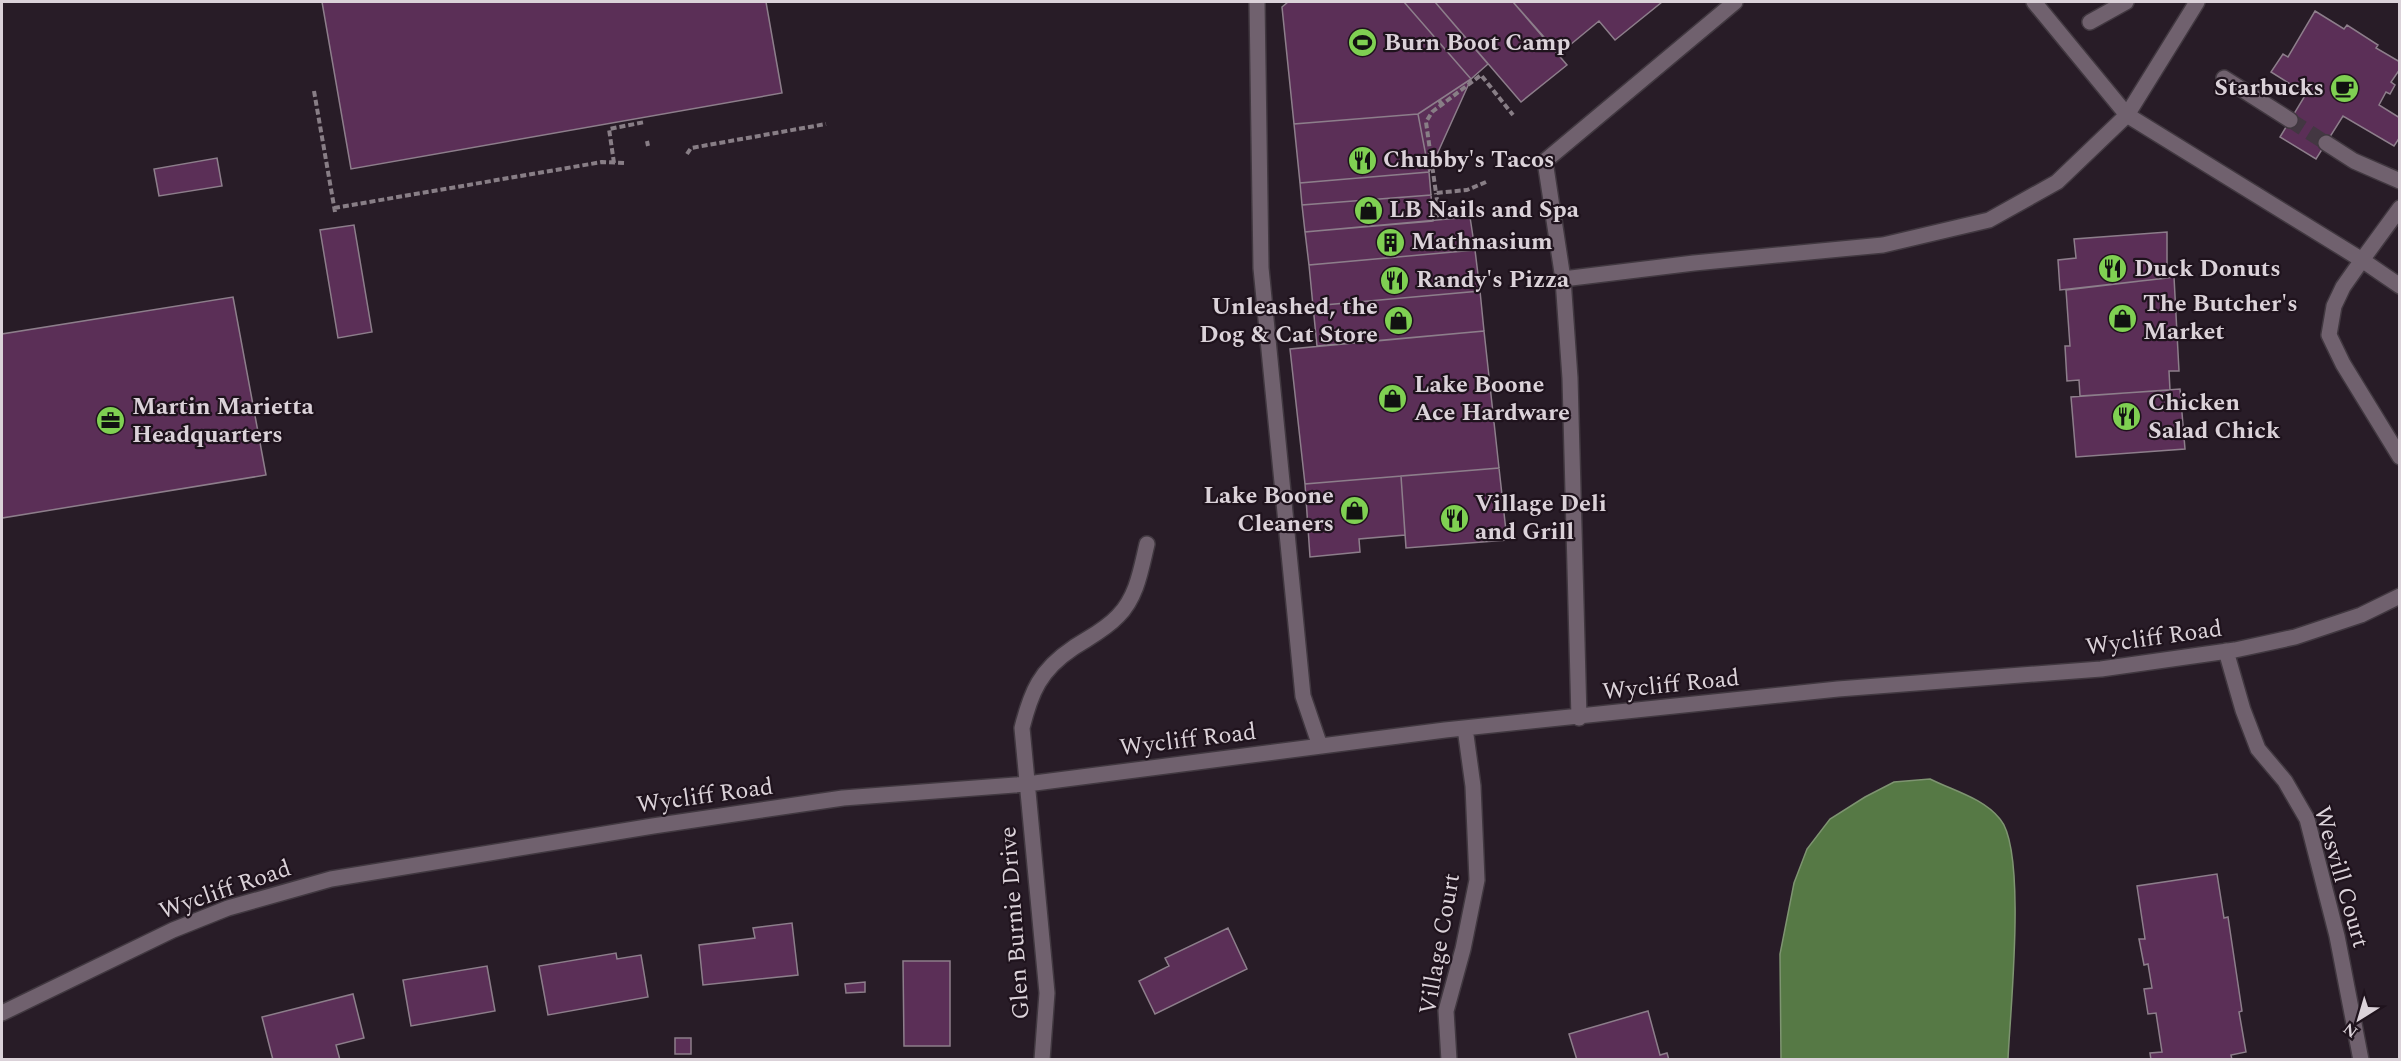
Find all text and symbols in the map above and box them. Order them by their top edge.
place label: Burn Boot Camp [1384,25,1571,61]
sports icon: Burn Boot Camp [1347,27,1379,59]
place label: Starbucks [2214,70,2324,106]
cafe icon: Starbucks [2329,72,2361,104]
place label: Chubby's Tacos [1383,142,1555,178]
restaurant icon: Chubby's Tacos [1346,144,1378,176]
place label: LB Nails and Spa [1389,192,1580,228]
shop icon: LB Nails and Spa [1352,194,1384,226]
place label: Mathnasium [1411,224,1553,260]
building icon: Mathnasium [1374,226,1406,258]
place label: Duck Donuts [2134,251,2281,287]
restaurant icon: Duck Donuts [2097,253,2129,285]
place label: Randy's Pizza [1416,262,1570,298]
restaurant icon: Randy's Pizza [1379,264,1411,296]
place label: The Butcher's Market [2143,286,2298,350]
place label: Unleashed, the Dog & Cat Store [1199,289,1378,353]
shop icon: The Butcher's Market [2106,302,2138,334]
shop icon: Unleashed, the Dog & Cat Store [1383,305,1415,337]
place label: Lake Boone Ace Hardware [1414,367,1570,431]
shop icon: Lake Boone Ace Hardware [1377,383,1409,415]
place label: Chicken Salad Chick [2148,385,2281,449]
place label: Martin Marietta Headquarters [132,389,314,453]
restaurant icon: Chicken Salad Chick [2111,401,2143,433]
office icon: Martin Marietta Headquarters [95,405,127,437]
place label: Lake Boone Cleaners [1204,478,1334,542]
place label: Village Deli and Grill [1475,486,1607,550]
shop icon: Lake Boone Cleaners [1339,494,1371,526]
restaurant icon: Village Deli and Grill [1438,502,1470,534]
street label: Wycliff Road [2083,611,2225,665]
street label: Wycliff Road [1601,660,1741,710]
street label: Wycliff Road [1117,714,1259,766]
street label: Wycliff Road [634,769,776,823]
street label: Wesvill Court [2304,802,2378,952]
street label: Glen Burnie Drive [990,825,1040,1021]
street label: Wycliff Road [154,851,296,929]
street label: Village Court [1410,870,1470,1018]
north arrow [2329,989,2389,1049]
text: N [2338,1017,2363,1044]

